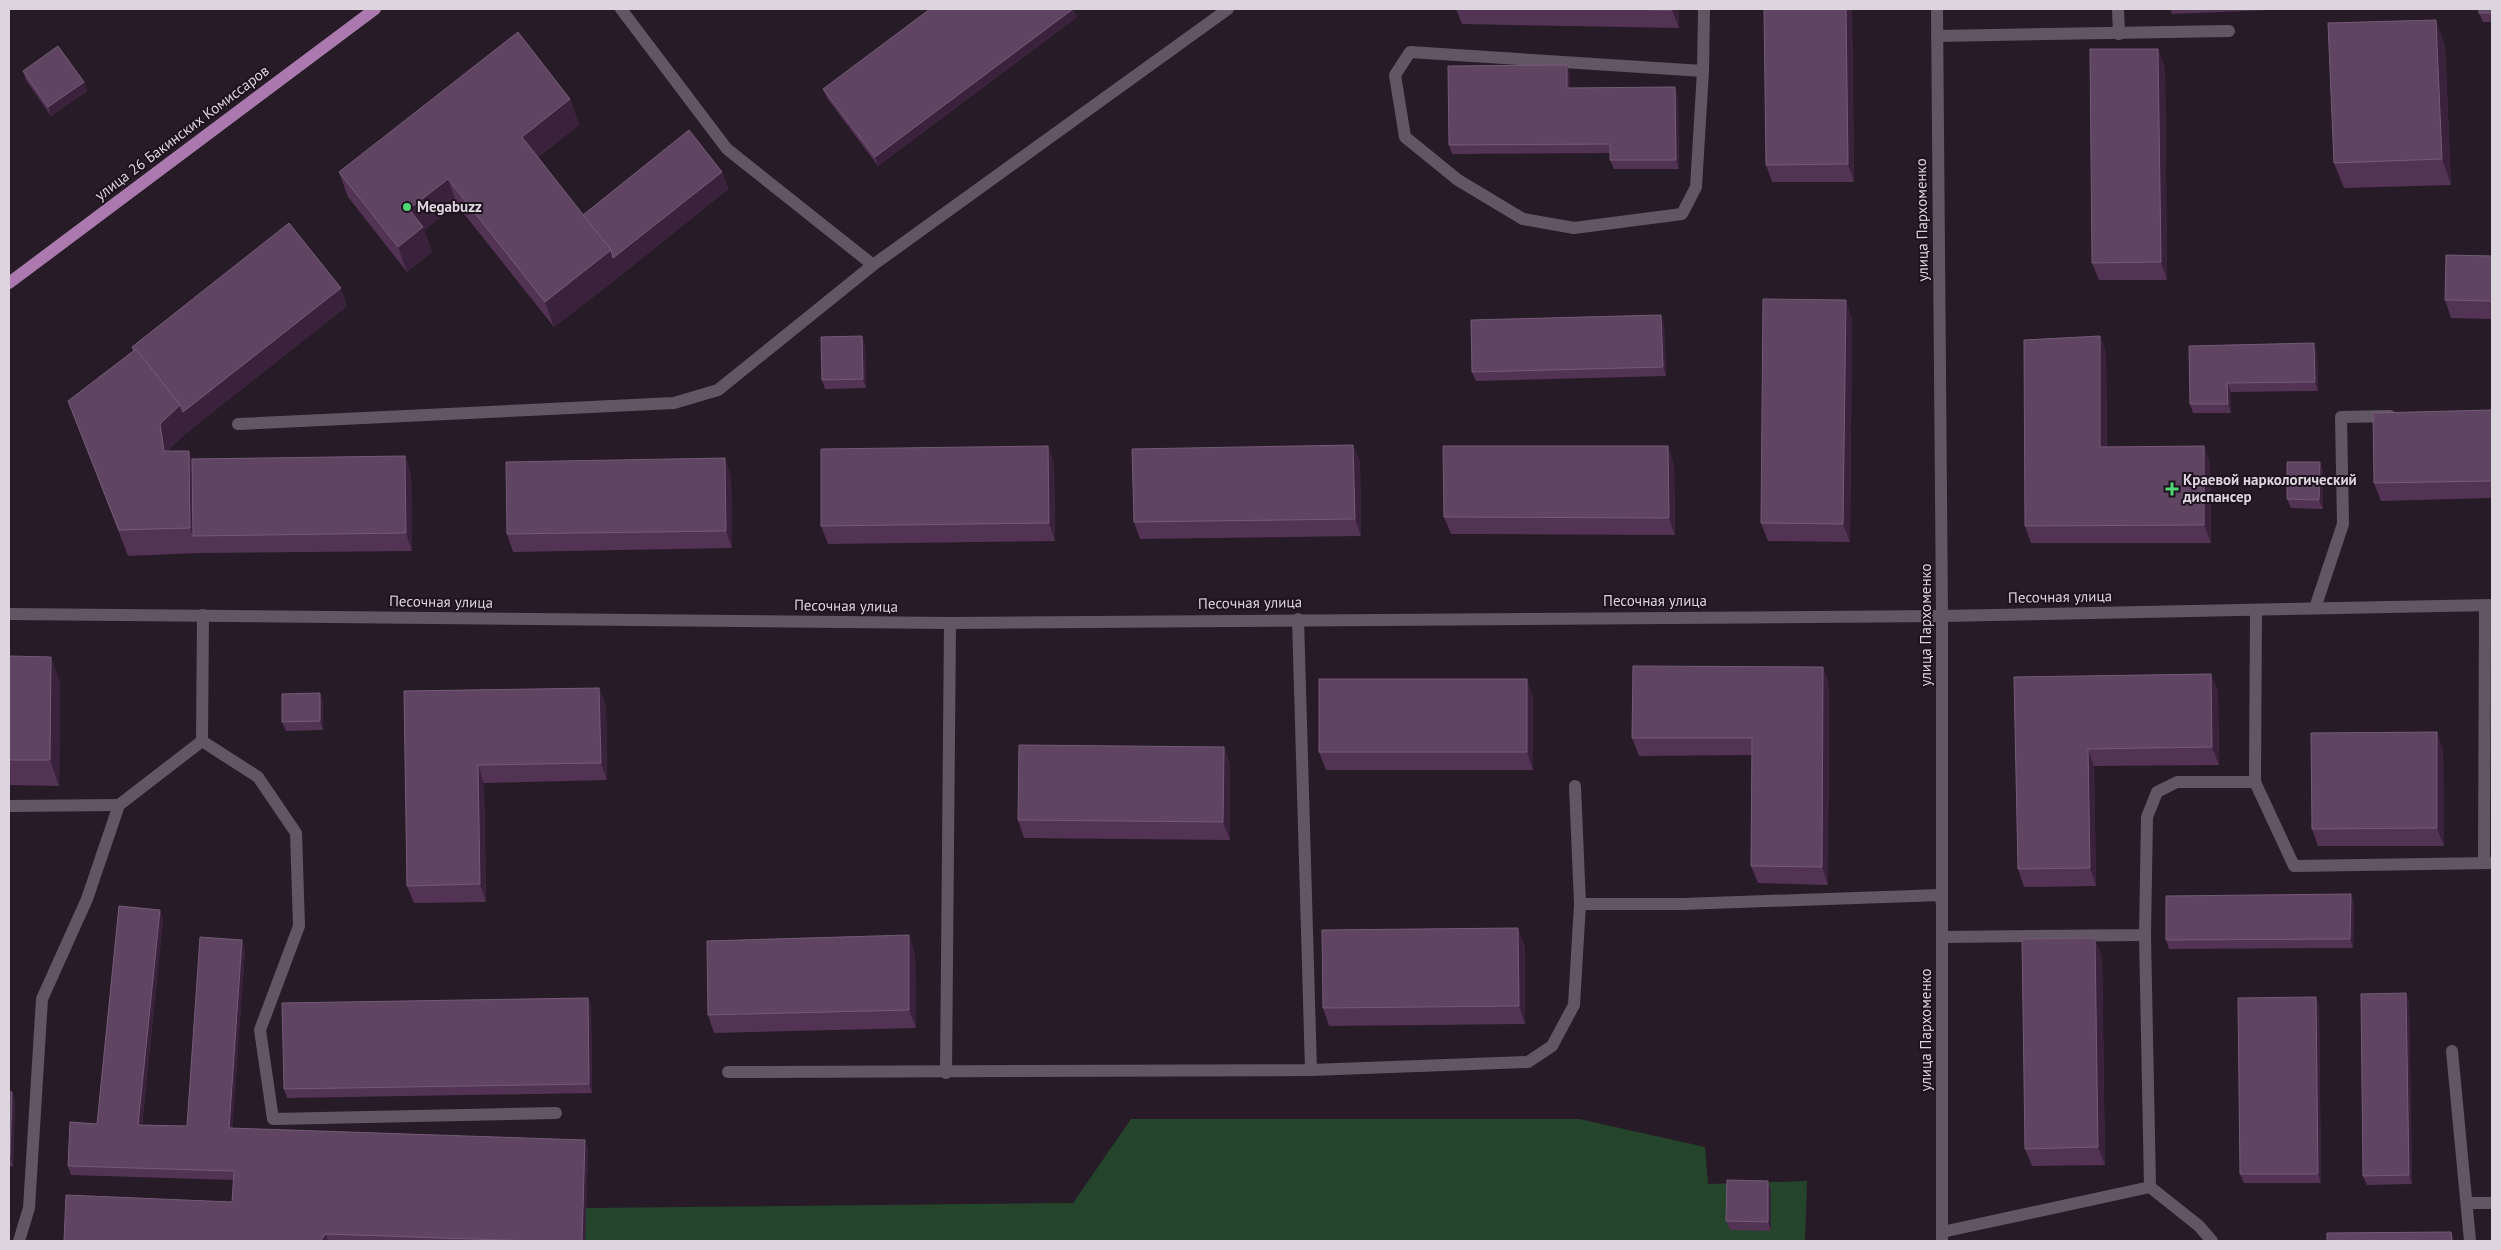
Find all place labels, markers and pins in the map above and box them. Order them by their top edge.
place label: Megabuzz [417,197,482,216]
marker: Megabuzz [401,201,413,213]
place label: Краевой наркологический диспансер [2182,470,2357,506]
marker: Краевой наркологический диспансер [2165,482,2179,496]

